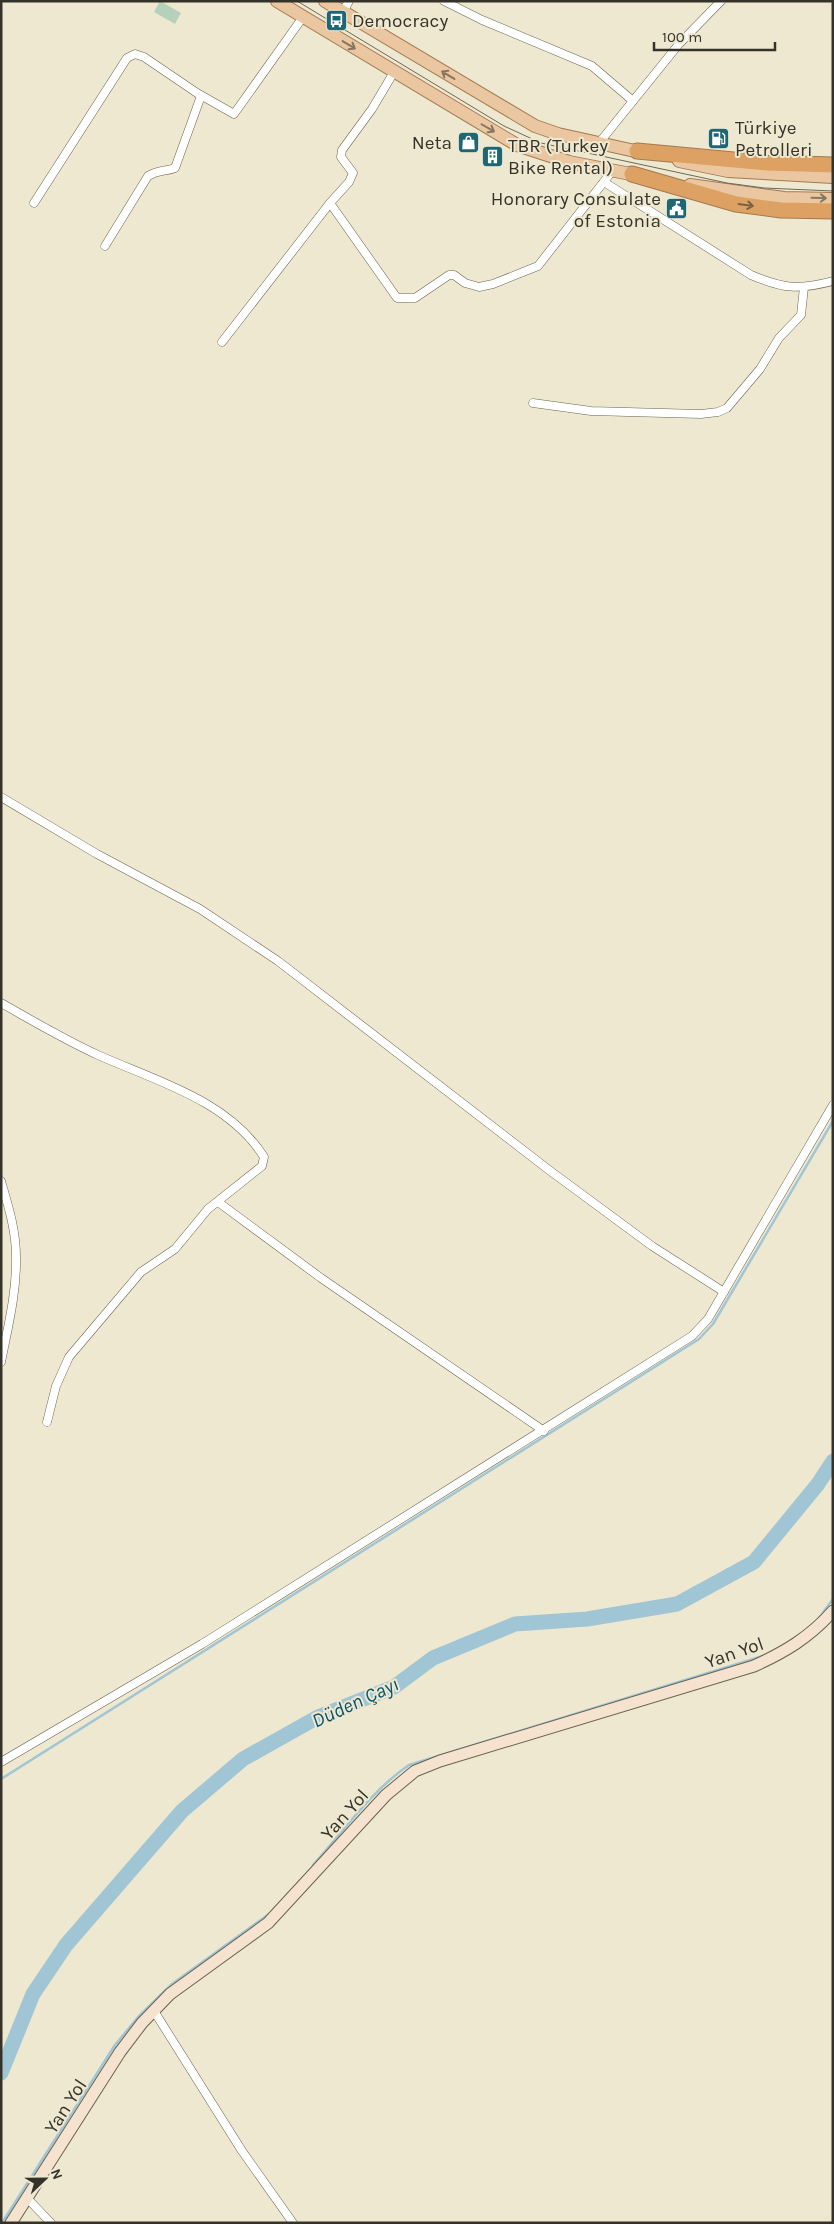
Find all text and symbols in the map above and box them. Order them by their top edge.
bus stop icon: Democracy [324,8,348,32]
place label: Democracy [352,10,448,32]
scale bar [654,20,775,52]
text: 100 m [662,28,702,46]
one-way arrow [341,40,355,50]
one-way arrow [441,70,455,80]
place label: Türkiye Petrolleri [735,117,813,161]
one-way arrow [480,124,494,134]
fuel station icon: Türkiye Petrolleri [707,126,731,150]
shop icon: Neta [456,130,480,154]
place label: Neta [412,132,452,154]
place label: TBR (Turkey Bike Rental) [508,135,613,179]
building icon: TBR (Turkey Bike Rental) [480,144,504,168]
place label: Honorary Consulate of Estonia [491,188,661,232]
one-way arrow [810,193,826,203]
public building icon: Honorary Consulate of Estonia [665,197,689,221]
one-way arrow [738,201,754,211]
street label: Yan Yol [702,1633,767,1673]
water label: Düden Çayı [308,1672,402,1733]
street label: Yan Yol [316,1785,373,1845]
street label: Yan Yol [40,2075,92,2138]
north arrow [20,2154,70,2204]
text: N [47,2166,66,2182]

